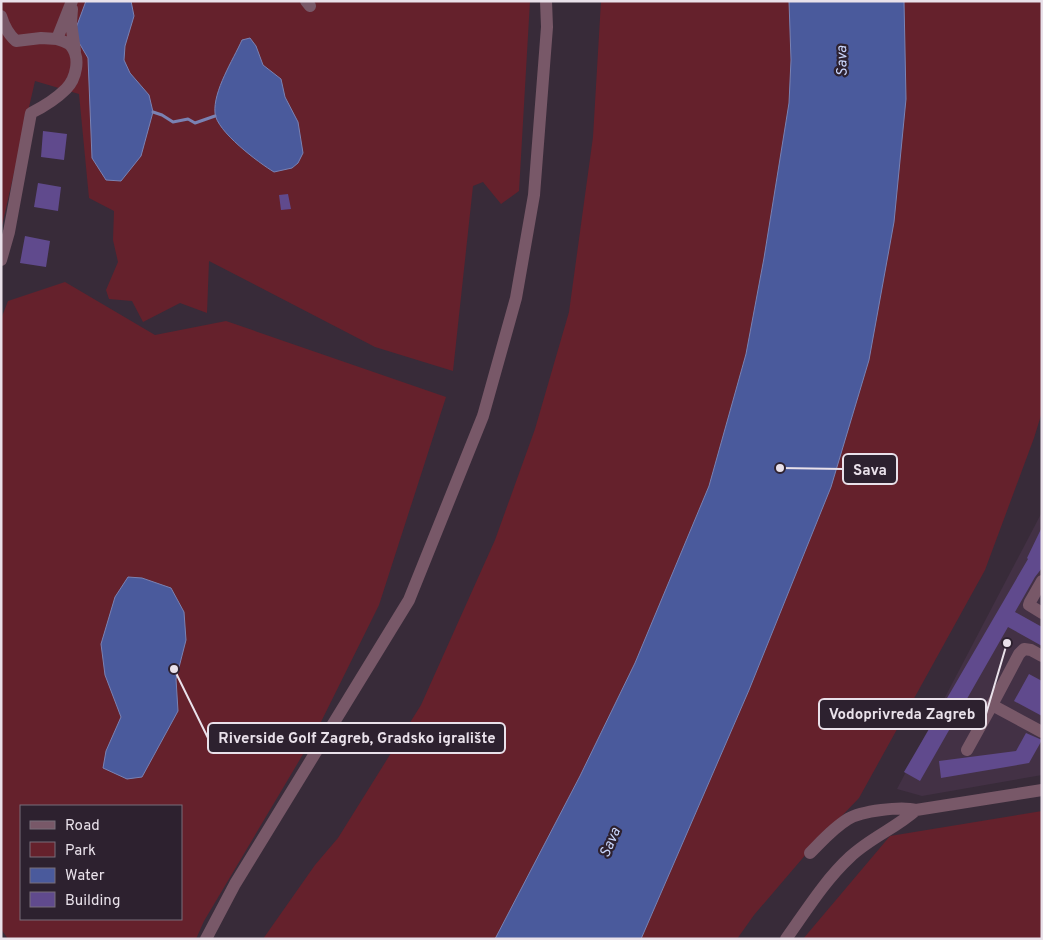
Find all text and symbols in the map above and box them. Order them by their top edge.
water label: Sava [833,45,853,77]
callout: Sava [843,454,897,484]
text: Sava [853,462,887,481]
callout: Vodoprivreda Zagreb [819,699,986,729]
text: Vodoprivreda Zagreb [829,706,975,725]
callout: Riverside Golf Zagreb, Gradsko igralište [208,723,505,753]
text: Riverside Golf Zagreb, Gradsko igralište [218,730,496,749]
legend [20,805,182,920]
text: Road [65,817,100,836]
water label: Sava [596,825,626,861]
text: Park [65,842,96,861]
text: Water [65,867,105,886]
text: Building [65,892,120,911]

